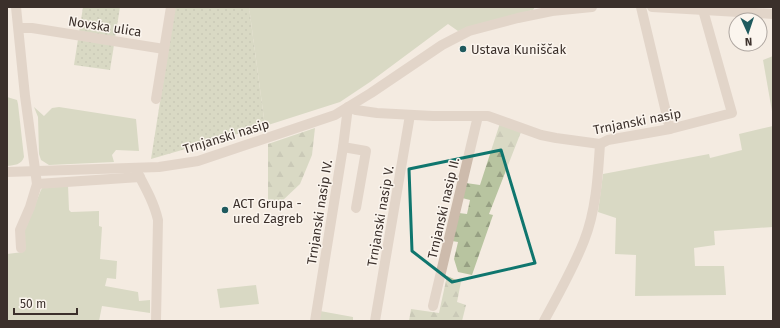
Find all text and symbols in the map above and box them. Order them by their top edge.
north arrow [728,12,768,52]
street label: Novska ulica [67,13,143,40]
text: N [745,35,752,48]
place label: Ustava Kuniščak [471,42,566,57]
marker: Ustava Kuniščak [458,44,468,54]
street label: Trnjanski nasip [592,106,682,137]
street label: Trnjanski nasip [181,116,271,157]
street label: Trnjanski nasip II. [425,156,462,260]
street label: Trnjanski nasip IV. [304,158,335,266]
street label: Trnjanski nasip V. [364,164,397,268]
place label: ACT Grupa - ured Zagreb [233,196,303,226]
marker: ACT Grupa - ured Zagreb [220,205,230,215]
scale bar [14,290,77,316]
text: 50 m [20,297,46,311]

